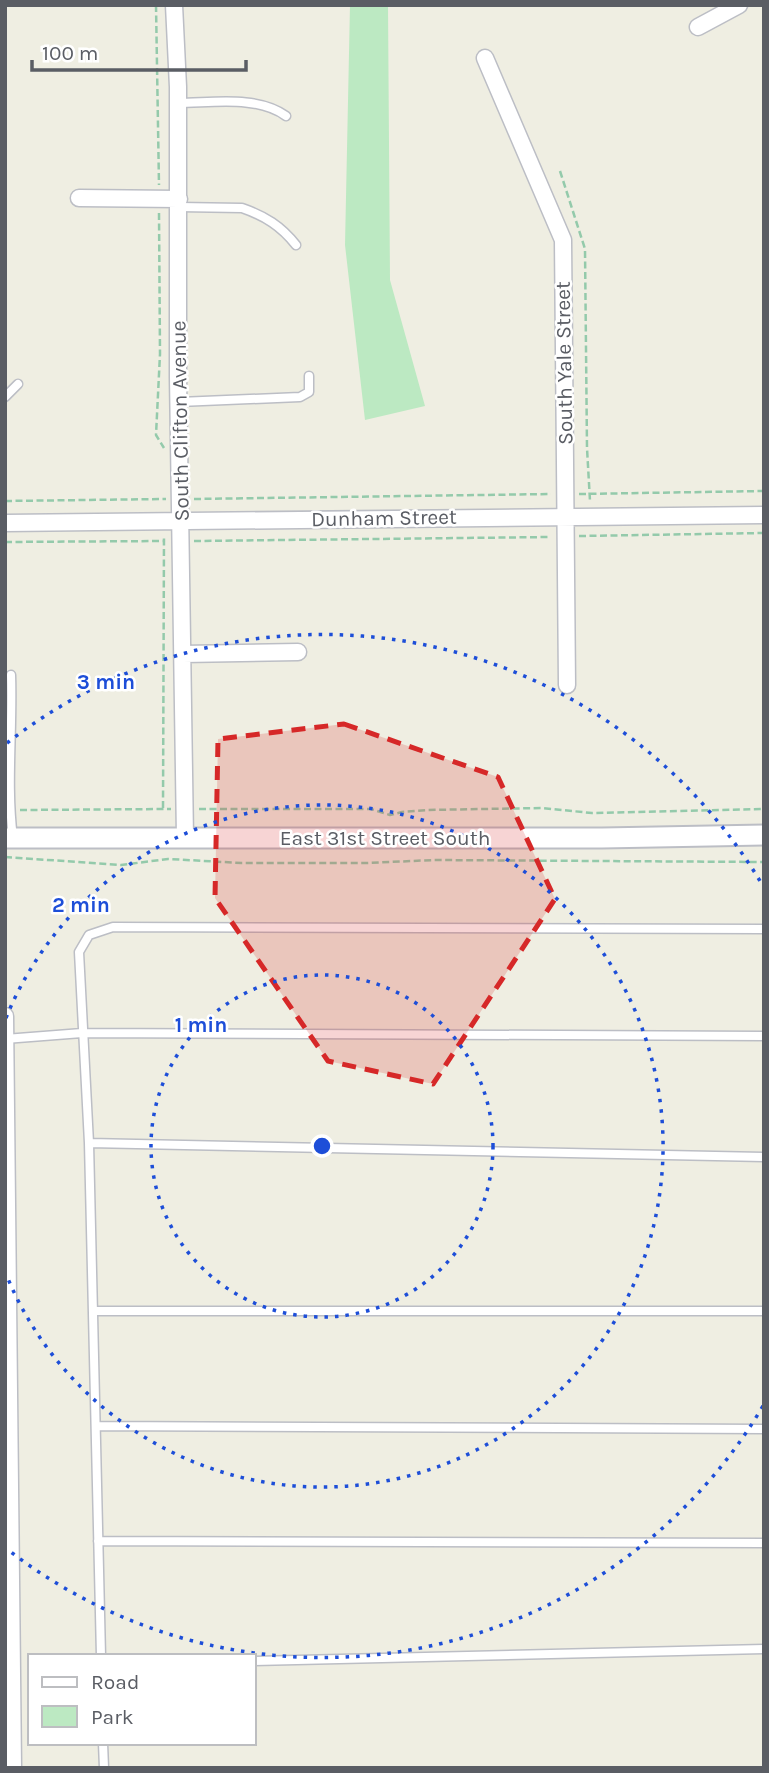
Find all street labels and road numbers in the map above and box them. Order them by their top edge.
street label: South Yale Street [551,281,577,445]
street label: South Clifton Avenue [166,320,194,522]
street label: Dunham Street [311,505,457,531]
street label: East 31st Street South [280,826,490,850]

